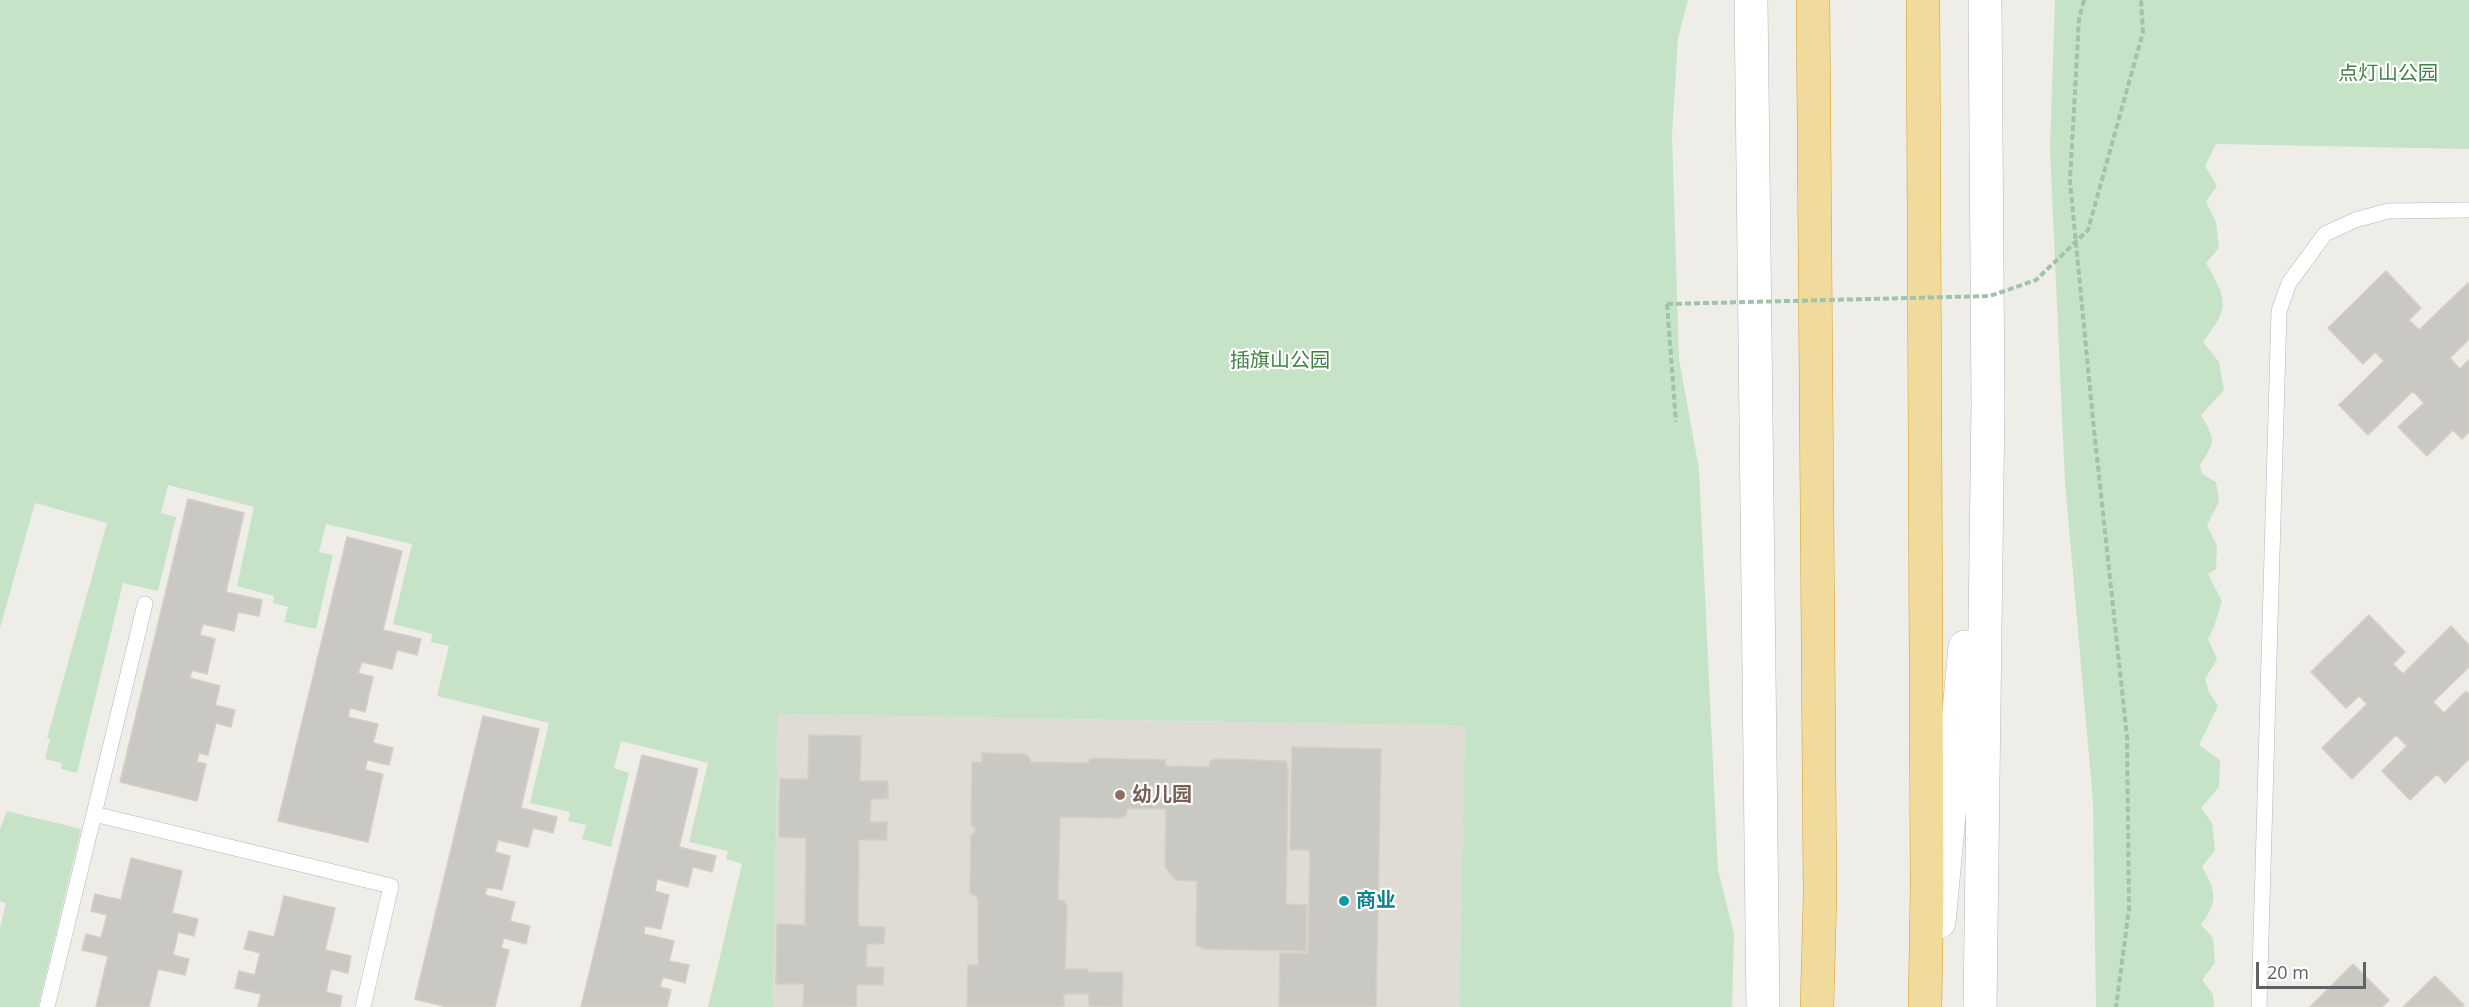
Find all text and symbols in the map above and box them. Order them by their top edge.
park label: 点灯山公园 [2338,62,2438,86]
park label: 插旗山公园 [1230,349,1330,373]
place label: 幼儿园 [1132,783,1192,807]
marker: 幼儿园 [1113,788,1127,802]
place label: 商业 [1356,889,1396,913]
marker: 商业 [1337,894,1351,908]
scale bar [2259,950,2368,988]
text: 20 m [2267,960,2309,984]

